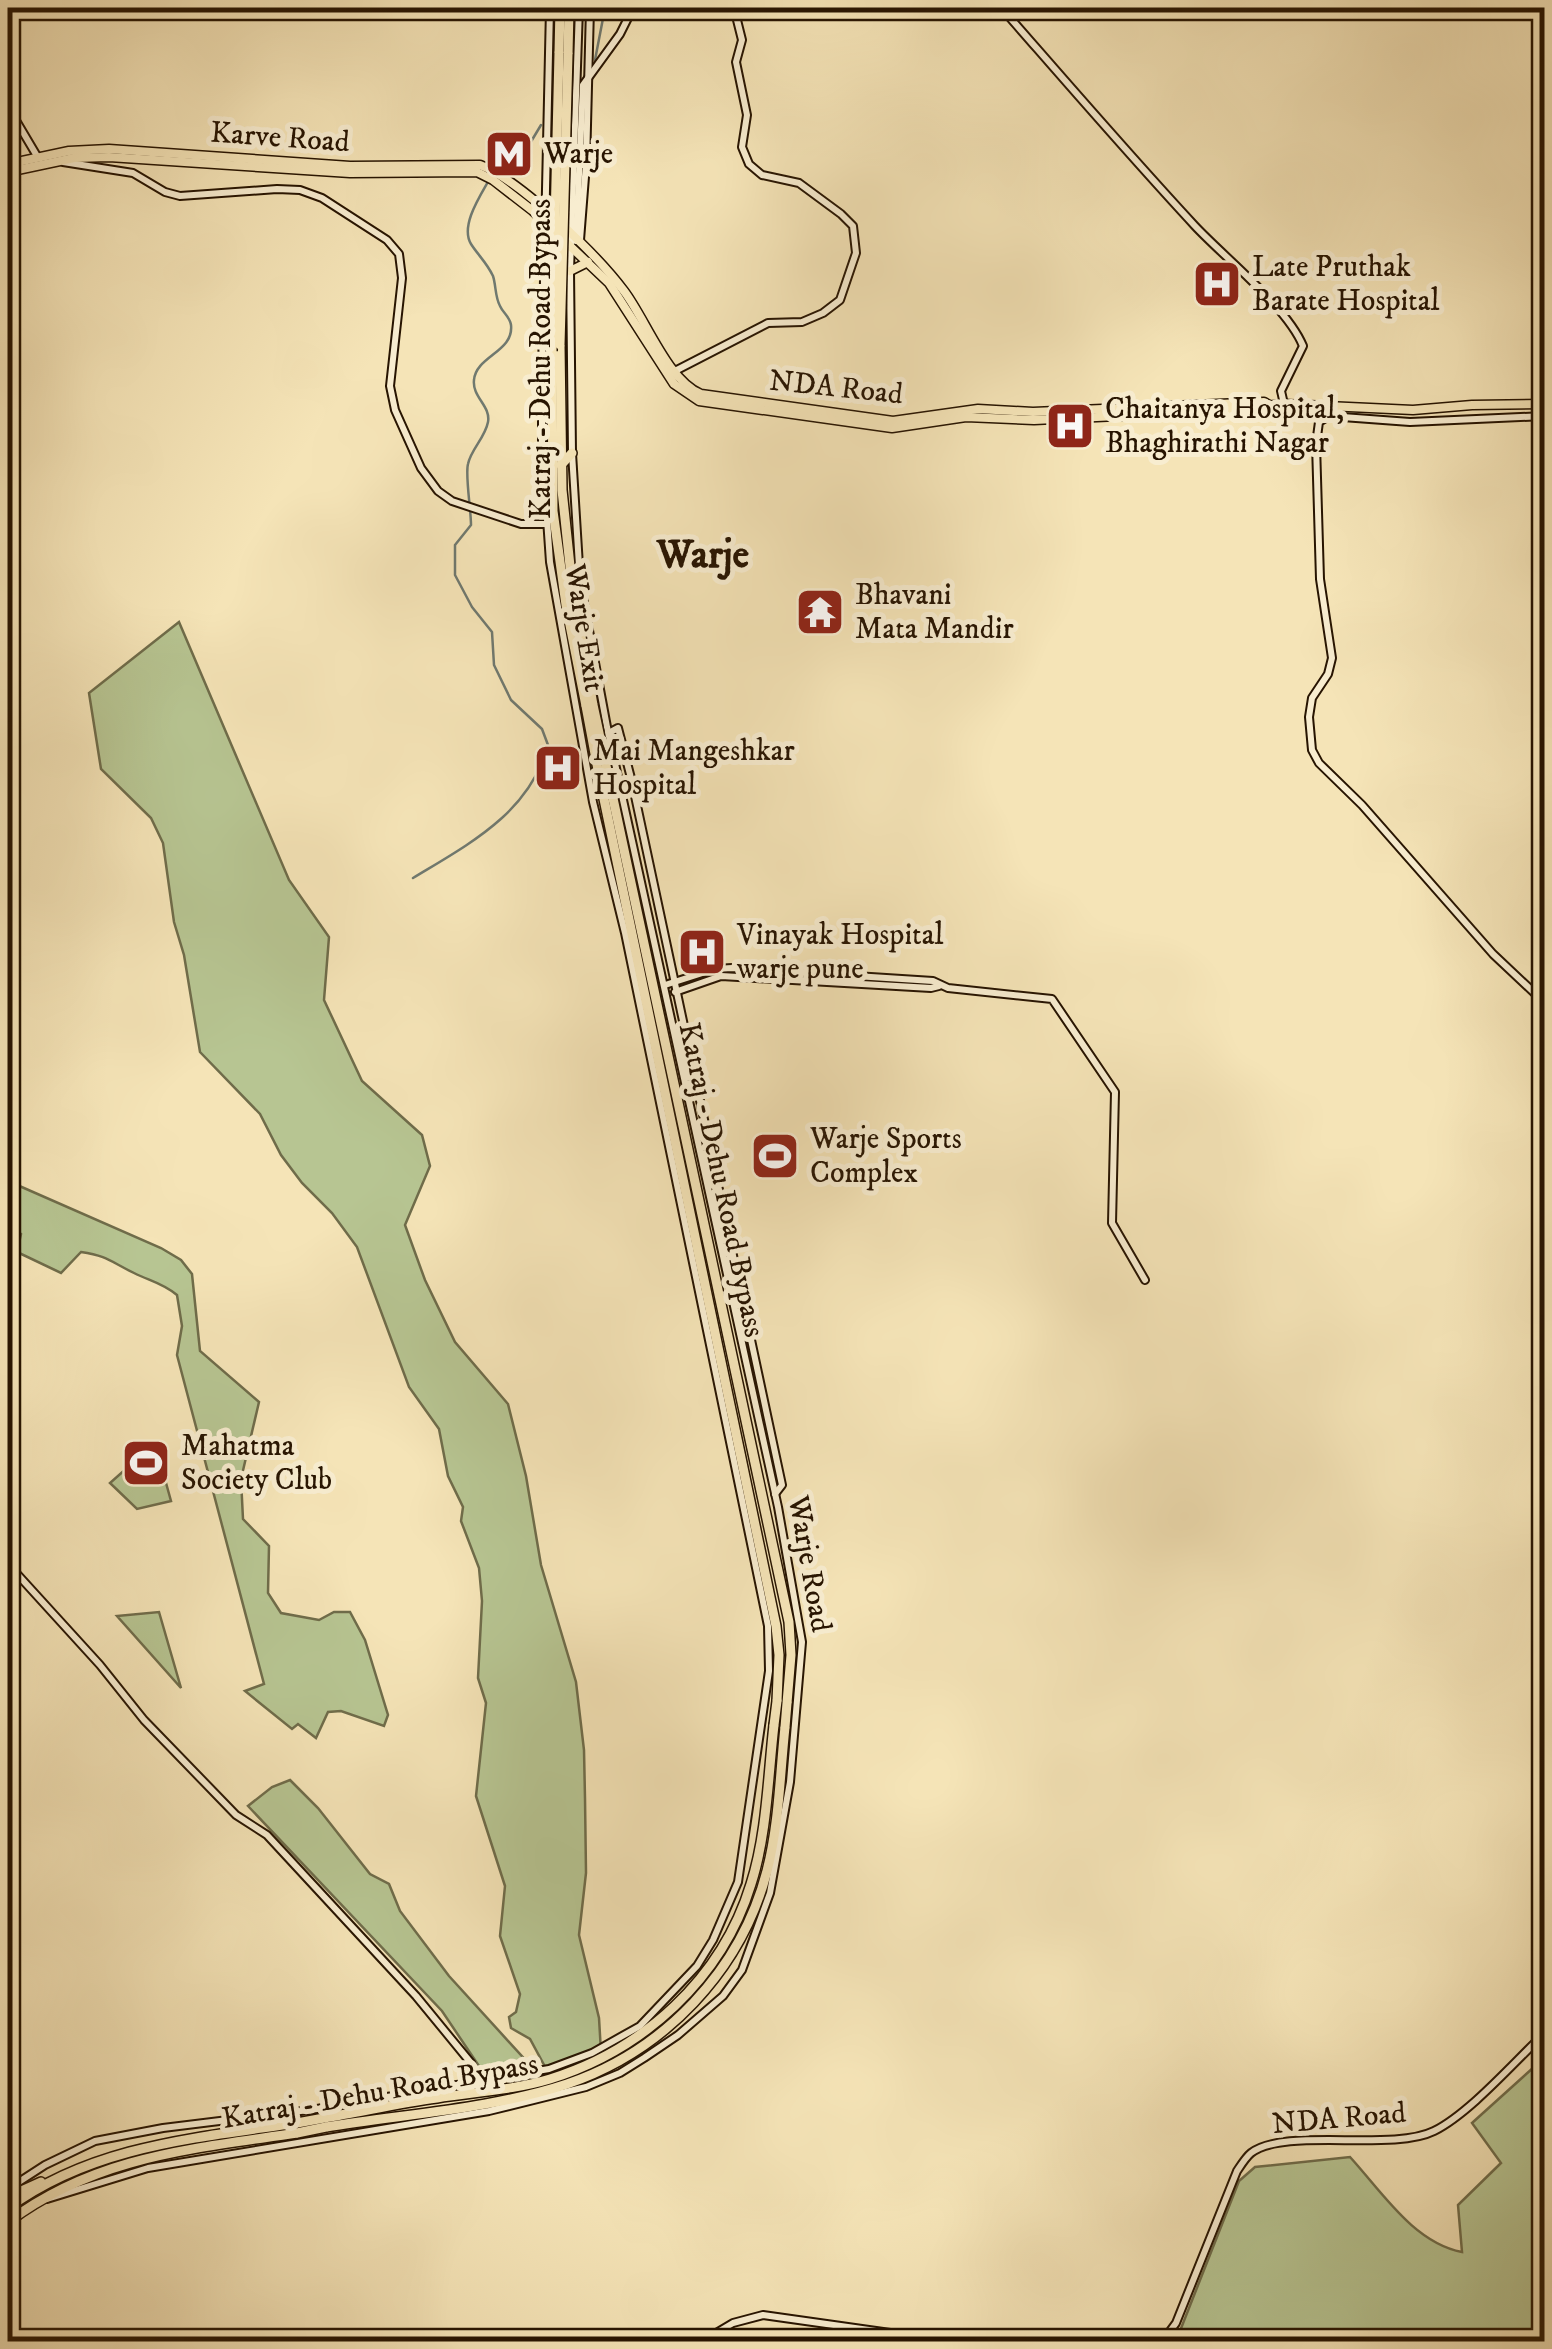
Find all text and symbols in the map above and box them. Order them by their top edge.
street label: Karve Road [209,115,351,161]
metro station icon: Warje [483,128,535,180]
place label: Warje [543,136,613,173]
street label: Katraj - Dehu Road Bypass [523,199,560,519]
place label: Late Pruthak Barate Hospital [1252,249,1439,320]
hospital icon: Late Pruthak Barate Hospital [1191,258,1243,310]
street label: NDA Road [767,363,905,413]
place label: Chaitanya Hospital, Bhaghirathi Nagar [1105,391,1344,462]
hospital icon: Chaitanya Hospital, Bhaghirathi Nagar [1044,400,1096,452]
district label: Warje [656,531,750,581]
street label: Warje Exit [555,560,612,695]
place label: Bhavani Mata Mandir [855,577,1014,648]
temple icon: Bhavani Mata Mandir [794,586,846,638]
place label: Mai Mangeshkar Hospital [593,733,795,804]
hospital icon: Mai Mangeshkar Hospital [532,742,584,794]
place label: Vinayak Hospital warje pune [736,917,943,988]
hospital icon: Vinayak Hospital warje pune [676,926,728,978]
street label: Katraj - Dehu Road Bypass [670,1019,772,1341]
place label: Warje Sports Complex [809,1121,962,1192]
sports icon: Warje Sports Complex [749,1130,801,1182]
place label: Mahatma Society Club [181,1428,332,1499]
sports icon: Mahatma Society Club [120,1437,172,1489]
street label: Warje Road [779,1492,839,1635]
street label: Katraj - Dehu Road Bypass [219,2046,541,2138]
street label: NDA Road [1270,2095,1408,2143]

